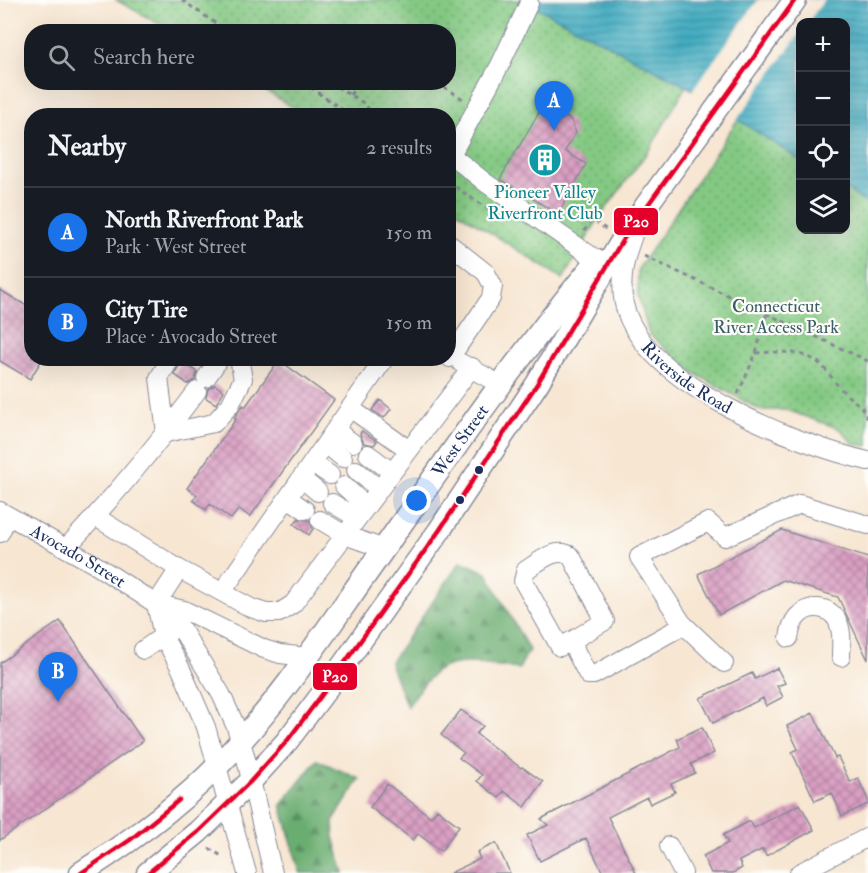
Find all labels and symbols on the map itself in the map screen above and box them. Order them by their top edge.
pin: A [534,82,574,131]
building icon: Pioneer Valley Riverfront Club [527,142,563,178]
place label: Pioneer Valley Riverfront Club [487,181,603,225]
line badge: P20 [613,207,659,236]
text: P20 [623,212,649,232]
park label: Connecticut River Access Park [713,295,839,339]
street label: Riverside Road [636,336,736,419]
street label: West Street [426,400,494,482]
unlabelled marker [473,464,485,476]
your location [402,486,431,515]
unlabelled marker [454,494,466,506]
street label: Avocado Street [25,518,130,593]
pin: B [38,652,78,702]
line badge: P20 [312,662,358,691]
text: P20 [322,667,348,687]

